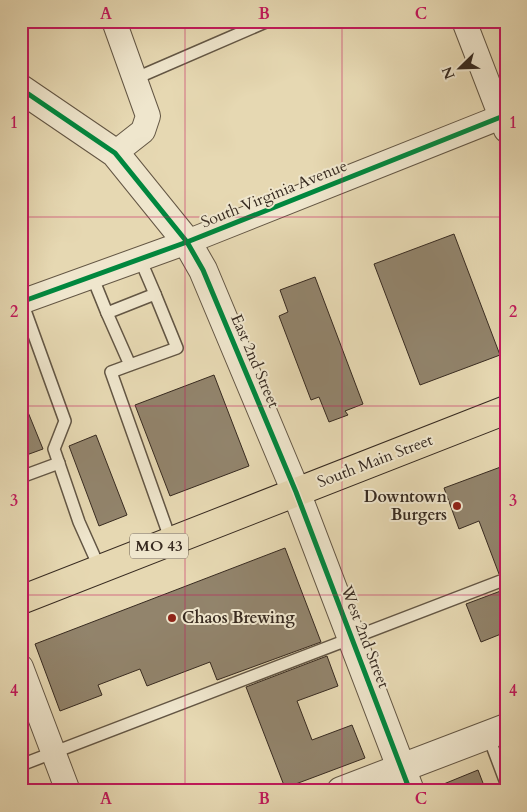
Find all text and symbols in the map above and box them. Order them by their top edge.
text: A [100,3,112,25]
text: B [258,3,270,25]
text: C [415,3,427,25]
north arrow [434,42,484,92]
text: N [437,64,460,82]
text: 1 [10,112,18,134]
text: 1 [509,112,517,134]
street label: South Virginia Avenue [198,155,350,233]
text: 2 [10,301,18,323]
text: 2 [509,301,517,323]
street label: East 2nd Street [225,311,285,411]
street label: South Main Street [314,429,436,493]
place label: Downtown Burgers [364,486,448,526]
text: 3 [10,490,18,512]
text: 3 [509,490,517,512]
marker: Downtown Burgers [451,500,463,512]
road number: MO 43 [130,534,188,558]
street label: West 2nd Street [335,582,395,691]
place label: Chaos Brewing [182,607,295,629]
marker: Chaos Brewing [166,612,178,624]
text: 4 [10,680,18,702]
text: 4 [509,680,517,702]
text: A [100,788,112,810]
text: B [258,788,270,810]
text: C [415,788,427,810]

